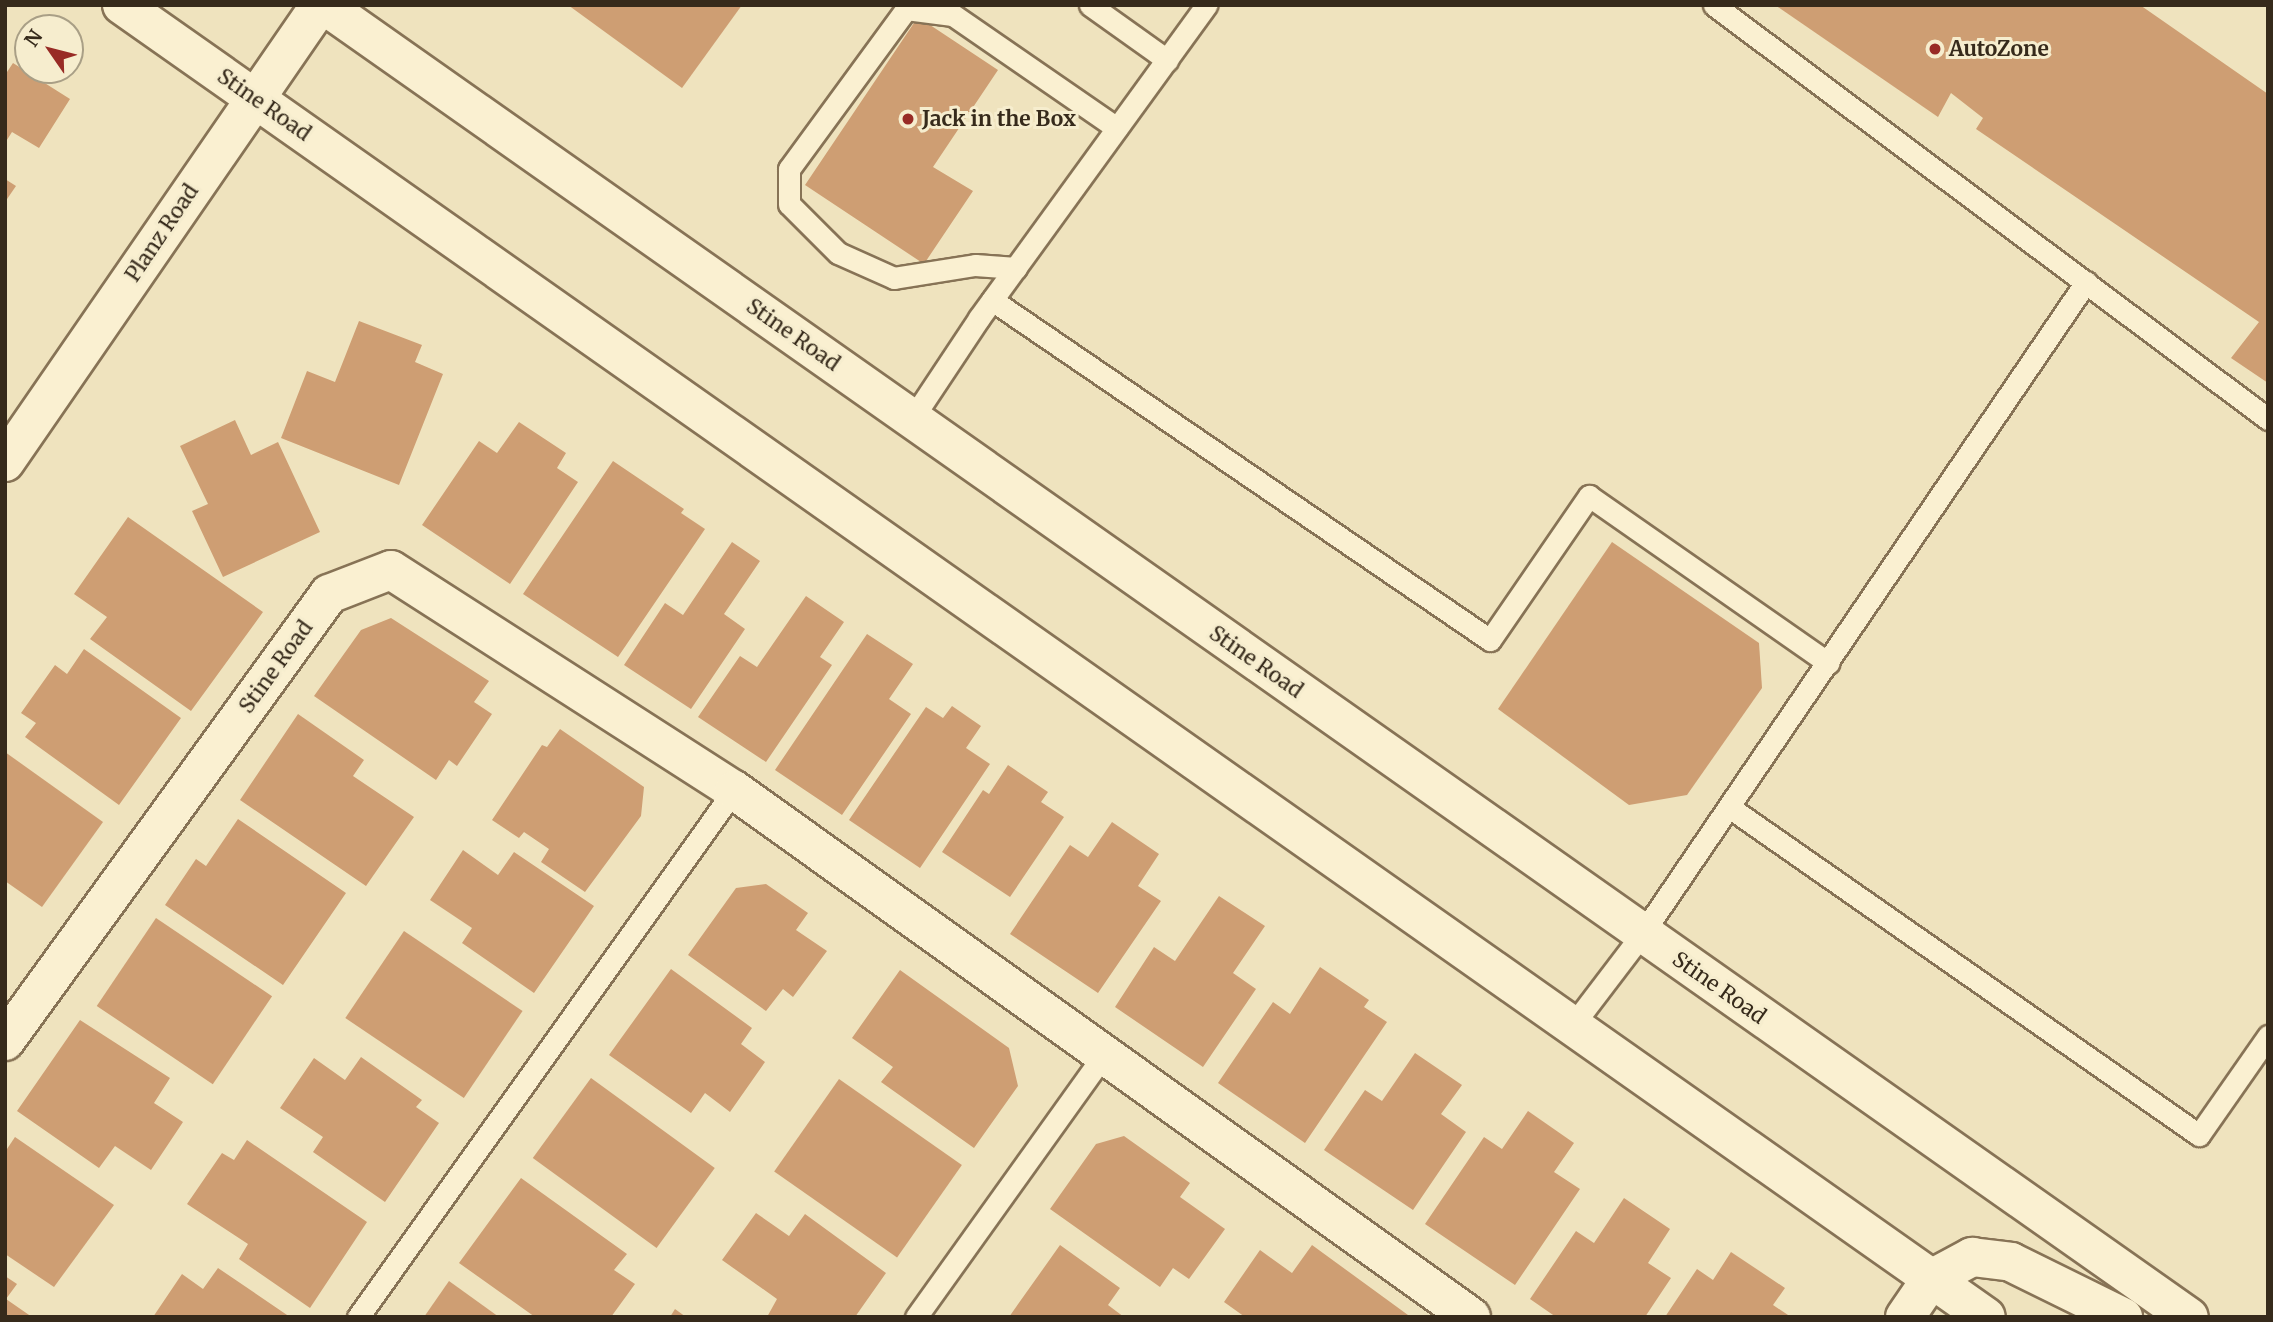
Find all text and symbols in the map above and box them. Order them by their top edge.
north arrow [14,14,84,84]
text: N [19,25,48,51]
place label: AutoZone [1949,36,2049,62]
marker: AutoZone [1927,41,1943,57]
street label: Stine Road [212,64,316,146]
place label: Jack in the Box [922,106,1076,132]
marker: Jack in the Box [900,111,916,127]
street label: Planz Road [120,179,204,287]
street label: Stine Road [741,294,845,376]
street label: Stine Road [234,616,318,718]
street label: Stine Road [1204,621,1308,703]
street label: Stine Road [1667,947,1771,1029]

